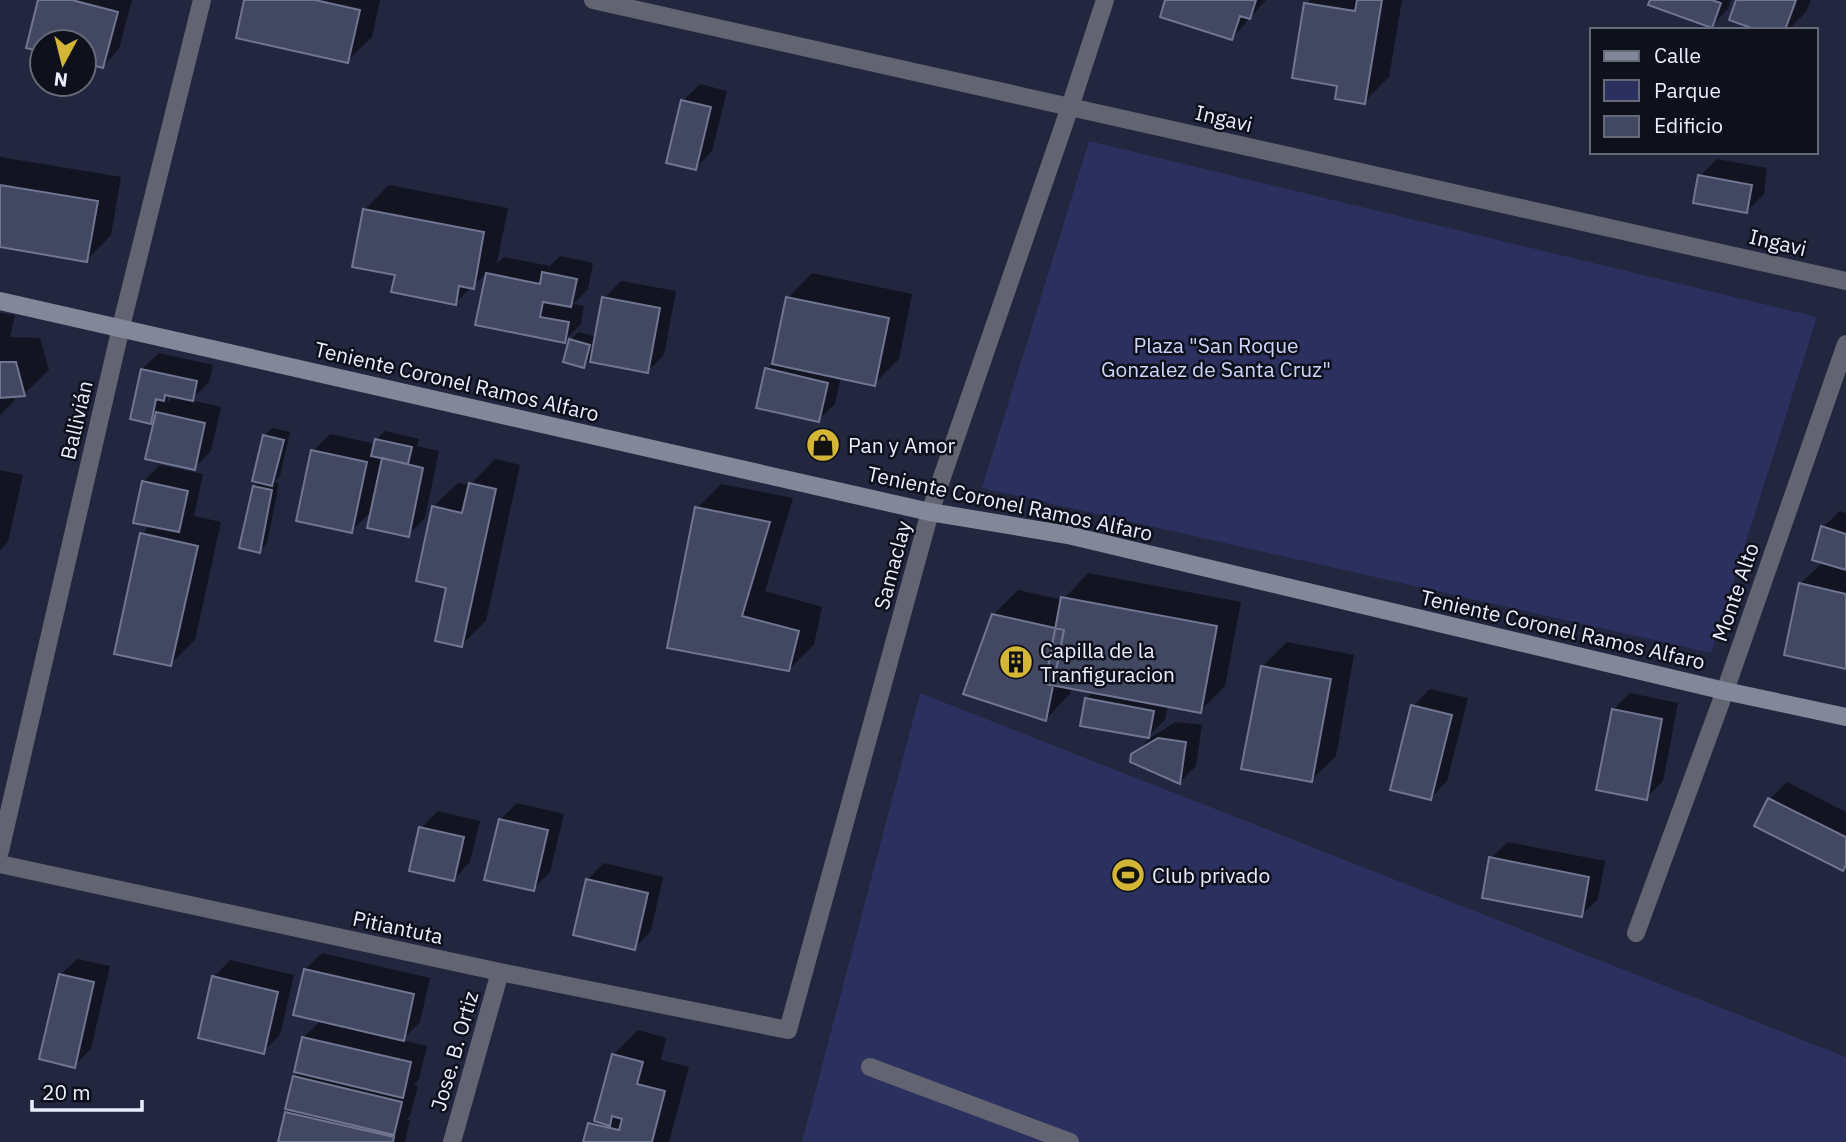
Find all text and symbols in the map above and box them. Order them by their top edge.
north arrow [28,28,98,98]
legend [1590,28,1818,154]
text: Calle [1654,41,1701,69]
text: N [53,67,69,93]
text: Parque [1654,76,1721,104]
street label: Ingavi [1193,98,1255,138]
text: Edificio [1654,111,1723,139]
street label: Ingavi [1747,222,1809,262]
park label: Plaza "San Roque Gonzalez de Santa Cruz" [1101,331,1331,383]
street label: Teniente Coronel Ramos Alfaro [312,335,602,427]
street label: Ballivián [53,378,99,462]
shop icon: Pan y Amor [804,426,842,464]
place label: Pan y Amor [848,431,956,459]
street label: Teniente Coronel Ramos Alfaro [865,459,1155,547]
street label: Samaclay [867,517,917,612]
street label: Monte Alto [1705,539,1765,645]
street label: Teniente Coronel Ramos Alfaro [1418,583,1708,675]
place label: Capilla de la Tranfiguracion [1040,636,1175,688]
building icon: Capilla de la Tranfiguracion [997,643,1035,681]
sports icon: Club privado [1109,856,1147,894]
place label: Club privado [1152,861,1270,889]
street label: Pitiantuta [350,904,446,950]
street label: Jose. B. Ortiz [424,988,485,1114]
scale bar [32,1068,142,1112]
text: 20 m [42,1078,91,1106]

